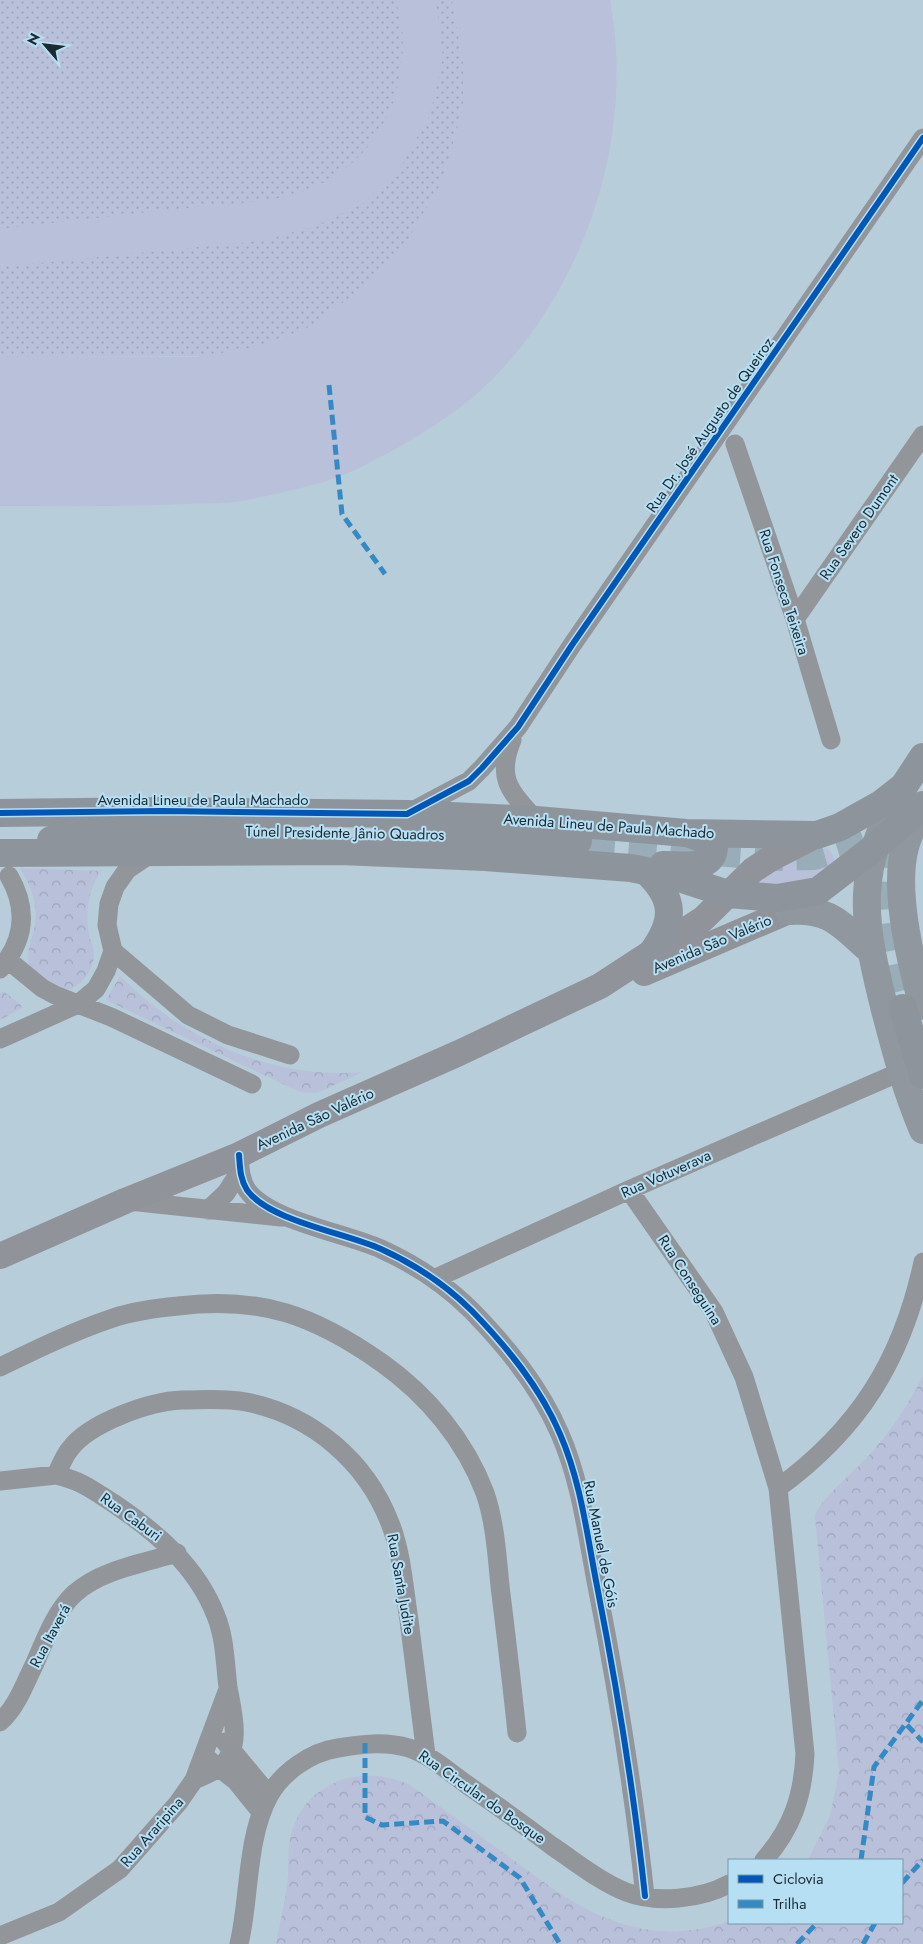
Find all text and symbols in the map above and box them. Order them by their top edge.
north arrow [20,20,70,70]
text: N [22,29,45,49]
street label: Rua Dr. José Augusto de Queiroz [641,333,779,517]
street label: Rua Severo Dumont [814,469,904,584]
street label: Rua Fonseca Teixeira [753,526,815,658]
street label: Avenida Lineu de Paula Machado [97,789,309,811]
street label: Avenida Lineu de Paula Machado [503,808,715,844]
street label: Túnel Presidente Jânio Quadros [245,820,445,846]
street label: Avenida São Valério [649,909,775,979]
street label: Avenida São Valério [253,1082,377,1156]
street label: Rua Votuverava [617,1144,715,1204]
street label: Rua Conseguina [653,1231,727,1329]
street label: Rua Manuel de Góis [578,1478,624,1610]
street label: Rua Caburi [96,1487,166,1547]
street label: Rua Santa Judite [381,1532,421,1636]
street label: Rua Itaverá [24,1600,76,1672]
street label: Rua Circular do Bosque [414,1745,550,1849]
street label: Rua Araripina [115,1792,189,1872]
legend [728,1859,903,1924]
text: Ciclovia [773,1868,823,1890]
text: Trilha [773,1893,806,1915]

